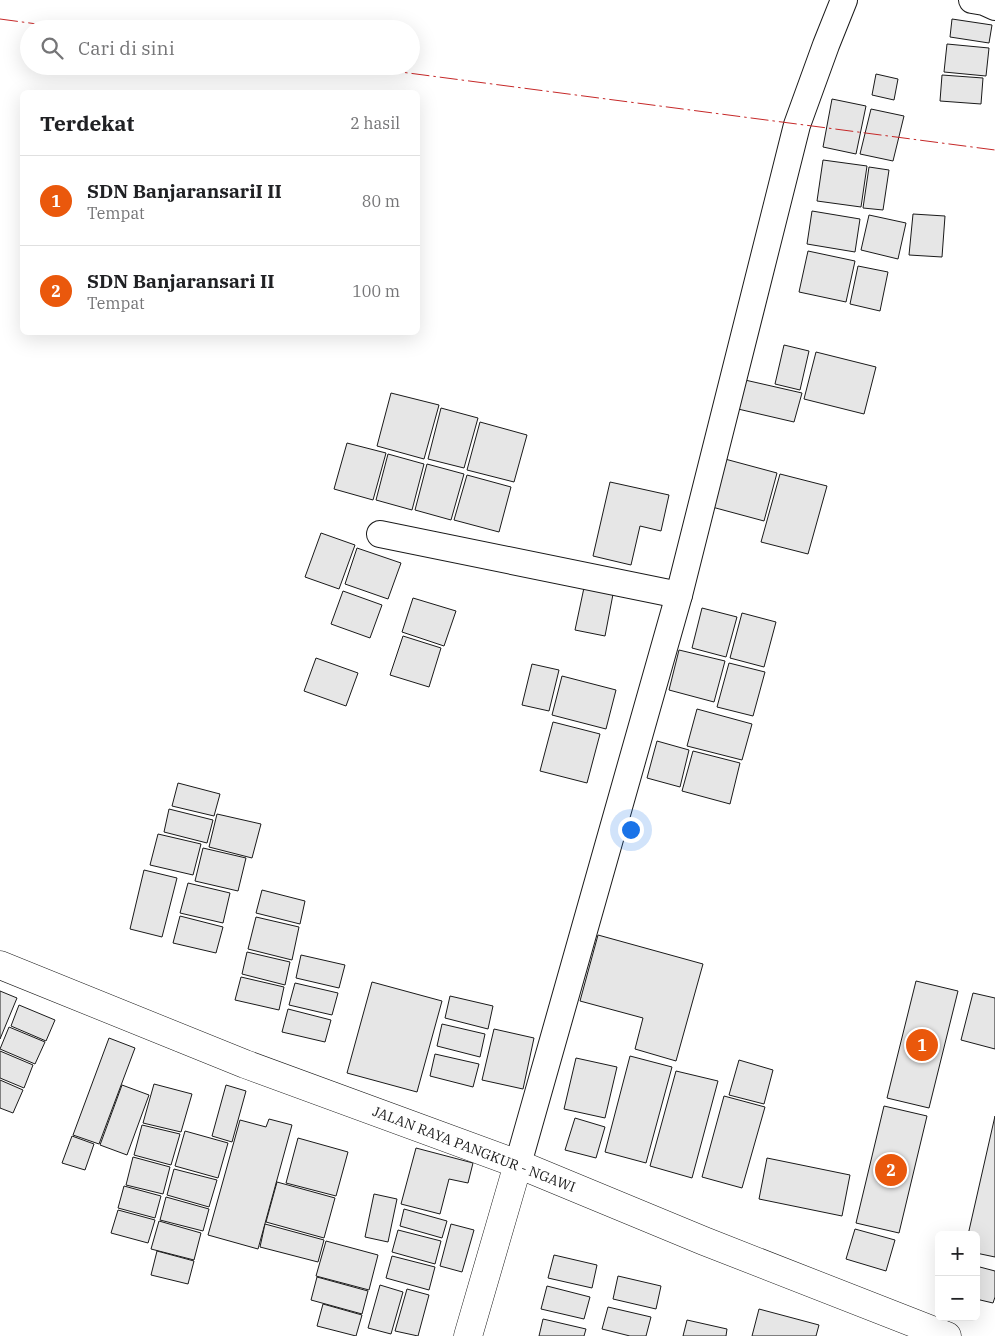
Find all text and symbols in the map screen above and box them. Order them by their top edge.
search box [20,20,420,75]
icon: search [38,34,66,62]
text: Cari di sini [78,36,175,60]
text: Terdekat [40,109,134,137]
text: 2 hasil [350,113,400,133]
text: SDN BanjaransariI II [87,179,282,203]
text: 1 [51,191,61,211]
text: 80 m [362,191,400,211]
text: Tempat [87,203,145,223]
text: SDN Banjaransari II [87,269,275,293]
text: 2 [51,281,61,301]
text: 100 m [352,281,400,301]
text: Tempat [87,293,145,313]
your location [618,817,644,843]
pin: 1 [906,1026,938,1064]
street label: JALAN RAYA PANGKUR - NGAWI [370,1102,578,1196]
pin: 2 [875,1151,907,1189]
map controls [935,1231,980,1321]
button: + [935,1231,980,1276]
button: − [935,1276,980,1321]

